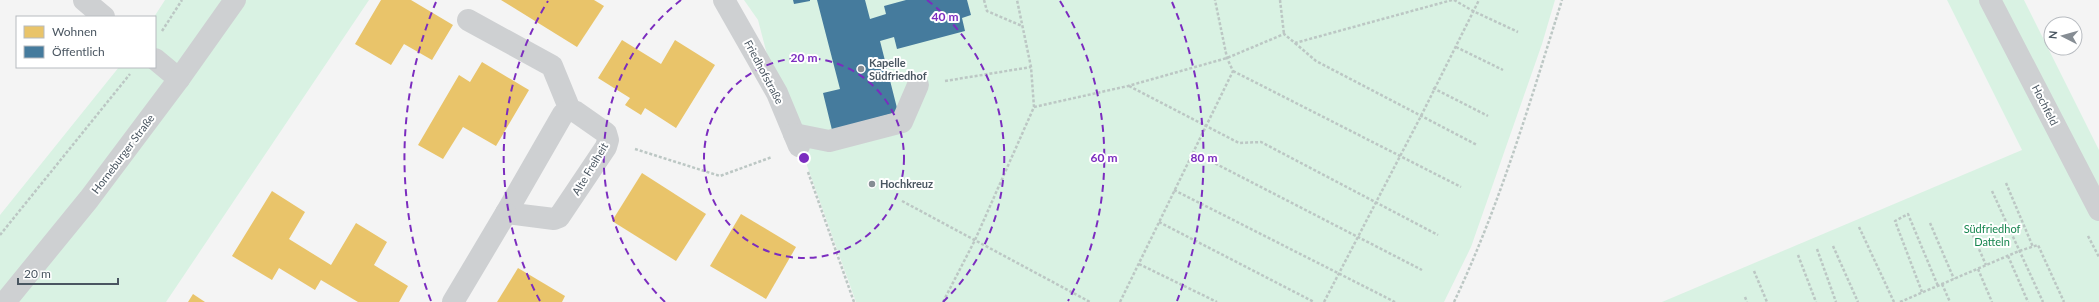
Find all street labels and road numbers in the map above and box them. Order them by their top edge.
street label: Friedhofstraße [742,37,787,106]
street label: Hochfeld [2030,82,2061,127]
street label: Horneburger Straße [89,111,157,196]
street label: Alte Freiheit [569,140,610,197]

